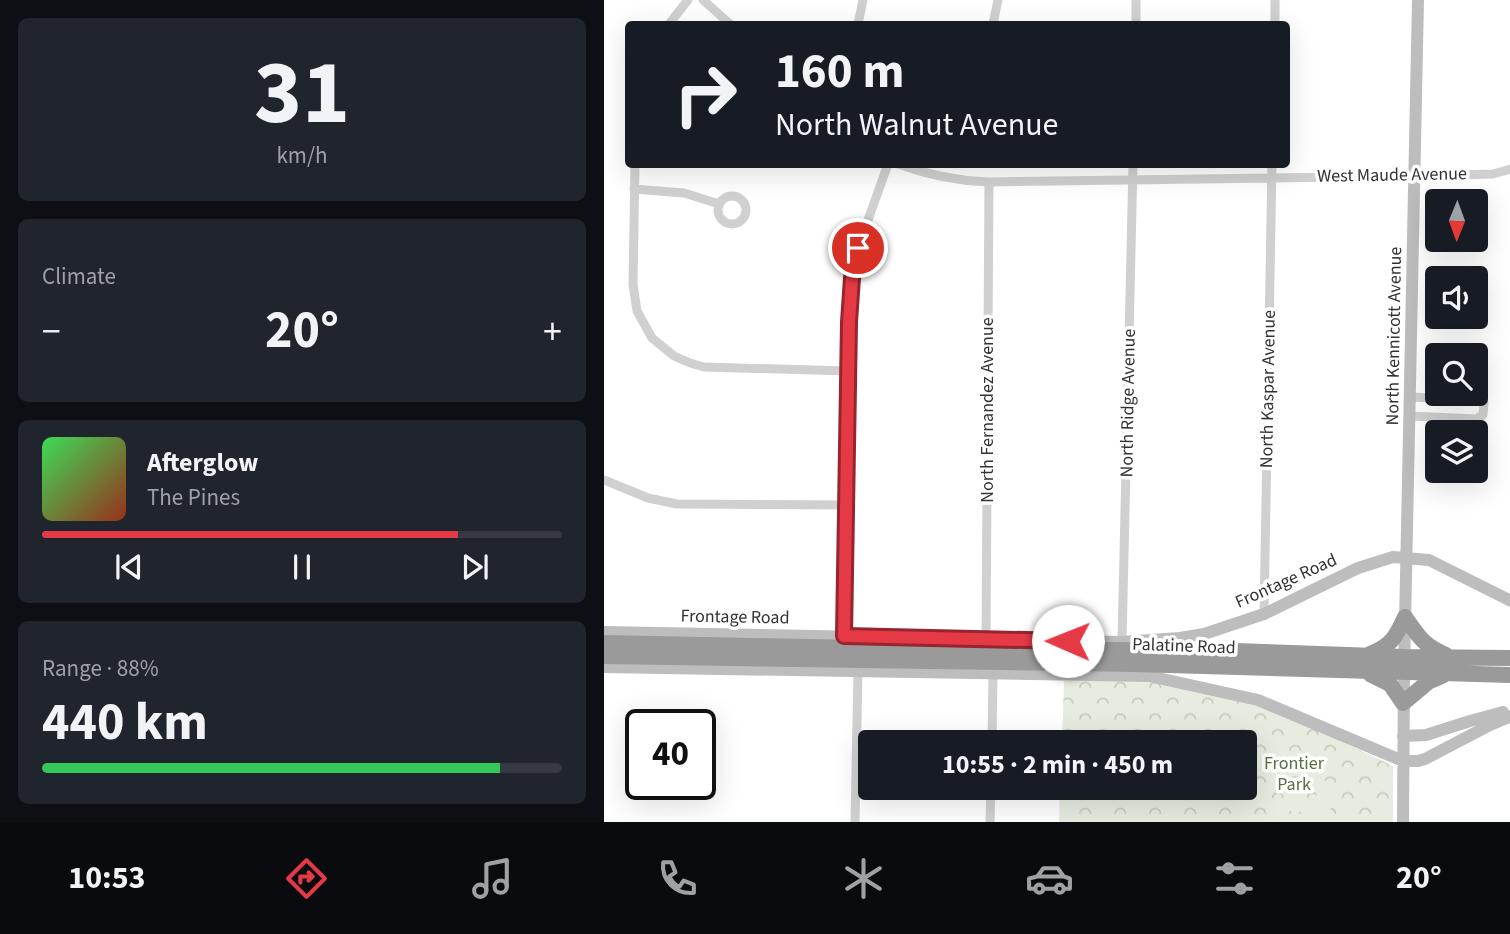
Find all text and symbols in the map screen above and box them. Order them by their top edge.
text: 31 [254,29,350,158]
text: 160 m [775,37,904,107]
icon: right [660,49,751,140]
text: North Walnut Avenue [775,102,1058,148]
text: km/h [276,139,328,172]
street label: West Maude Avenue [1317,161,1467,189]
north arrow [1425,189,1488,252]
map controls [1425,189,1488,483]
pin [828,218,888,278]
icon: arrive [839,229,877,267]
street label: North Kennicott Avenue [1380,246,1408,426]
text: Climate [42,260,116,293]
button: sound [1425,266,1488,329]
text: 20° [265,294,339,368]
text: − [42,305,61,359]
text: + [543,305,562,359]
street label: North Kaspar Avenue [1254,310,1282,468]
street label: North Fernandez Avenue [975,317,1000,503]
street label: North Ridge Avenue [1114,328,1142,478]
button: search [1425,343,1488,406]
button: layers [1425,420,1488,483]
text: Afterglow [147,444,258,481]
text: The Pines [147,481,240,514]
street label: Frontage Road [1231,547,1341,615]
icon: previous [110,548,148,586]
icon: pause [283,548,321,586]
icon: next [456,548,494,586]
street label: Frontage Road [680,604,790,630]
position arrow [1031,604,1105,678]
street label: Palatine Road [1132,632,1236,660]
text: Range · 88% [42,652,159,685]
text: 440 km [42,686,208,760]
speed limit sign: 40 [625,709,716,800]
text: 10:55 · 2 min · 450 m [942,746,1173,783]
park label: Frontier Park [1264,751,1325,797]
icon: directions [282,854,331,903]
icon: music [468,854,517,903]
icon: phone [653,854,702,903]
icon: climate [839,854,888,903]
icon: car [1025,854,1074,903]
icon: filters [1210,854,1259,903]
text: 10:53 [68,855,146,901]
text: 20° [1396,855,1442,901]

